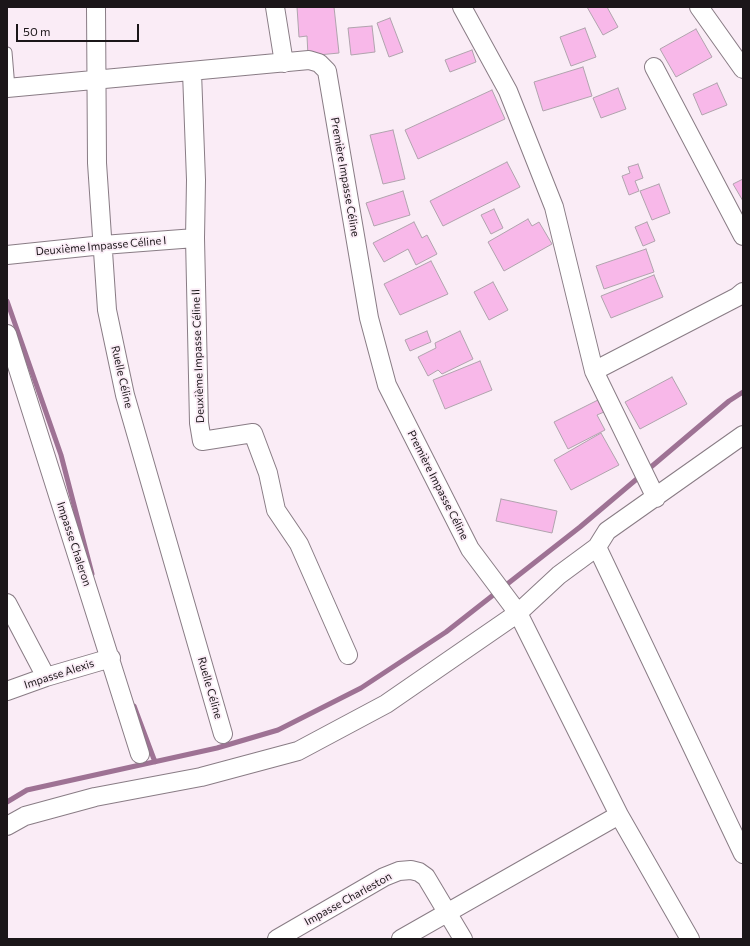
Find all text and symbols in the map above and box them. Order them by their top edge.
scale bar [18,16,141,42]
text: 50 m [23,24,51,38]
street label: Première Impasse Céline [328,116,362,238]
street label: Deuxième Impasse Céline I [35,234,167,258]
street label: Deuxième Impasse Céline II [189,289,207,423]
street label: Ruelle Céline [108,344,136,410]
street label: Première Impasse Céline [405,428,471,542]
street label: Impasse Chaleron [54,500,94,588]
street label: Impasse Alexis [22,656,96,692]
street label: Ruelle Céline [195,656,225,720]
street label: Impasse Charleston [302,870,394,928]

